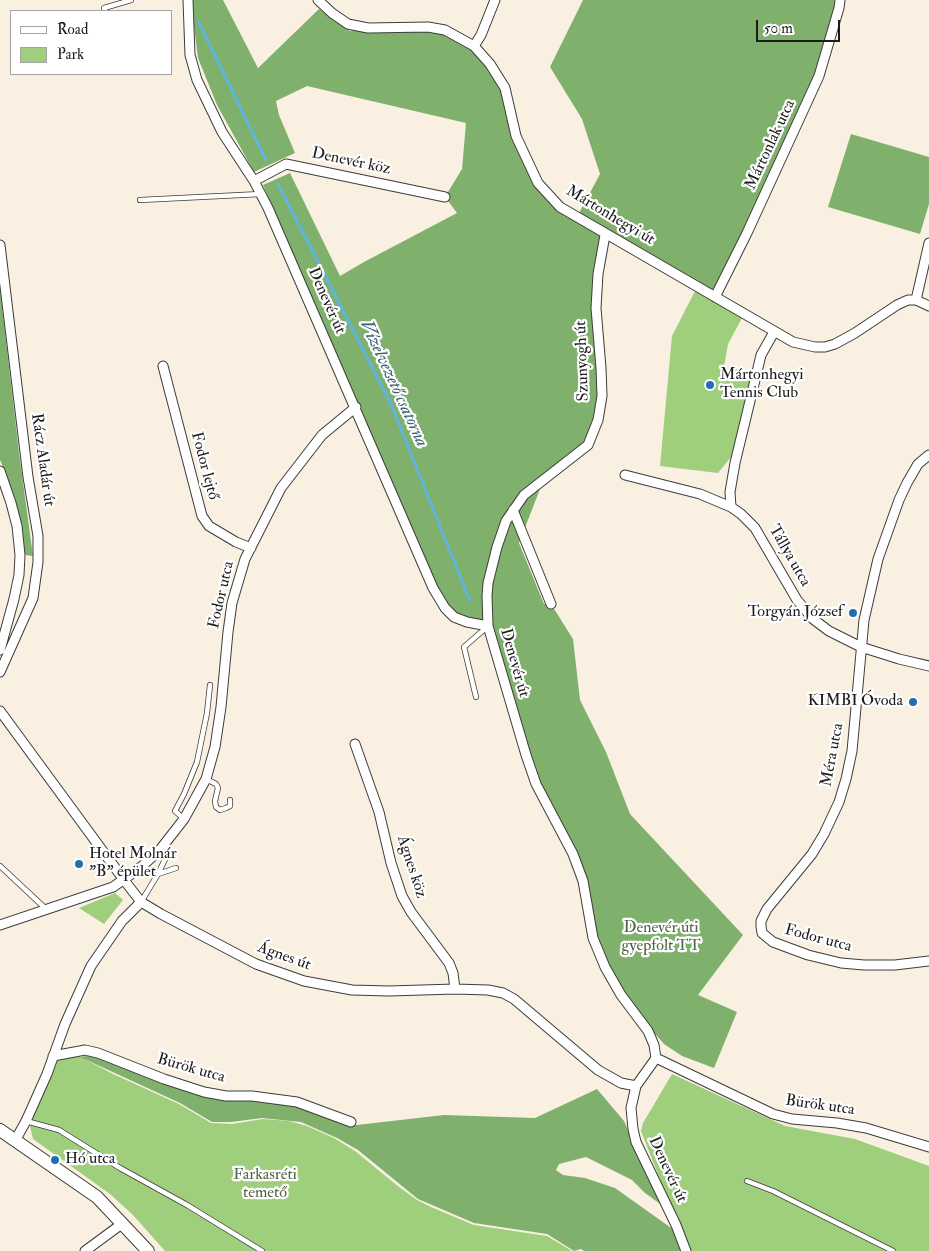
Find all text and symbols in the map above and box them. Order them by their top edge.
legend [10,10,172,75]
scale bar [759,10,843,42]
text: 50 m [764,19,793,38]
text: Road [57,20,88,39]
text: Park [57,45,84,64]
street label: Mártonlak utca [742,97,800,193]
street label: Denevér köz [310,144,392,180]
street label: Mártonhegyi út [562,182,658,250]
street label: Denevér út [303,265,349,337]
water label: Vízelvezető csatorna [354,317,432,451]
street label: Szunyogh út [572,320,594,402]
place label: Mártonhegyi Tennis Club [720,366,803,404]
marker: Mártonhegyi Tennis Club [704,379,716,391]
street label: Rácz Aladár út [26,412,58,508]
street label: Fodor lejtő [186,430,222,502]
street label: Tállya utca [764,522,814,590]
street label: Fodor utca [205,559,239,631]
place label: Torgyán József [747,603,843,623]
marker: Torgyán József [847,607,859,619]
street label: Denevér út [495,626,533,700]
place label: KIMBI Óvoda [808,692,903,712]
marker: KIMBI Óvoda [907,696,919,708]
street label: Méra utca [817,722,849,788]
street label: Ágnes köz [392,833,430,901]
place label: Hotel Molnár "B" épület [89,845,177,883]
marker: Hotel Molnár "B" épület [73,858,85,870]
park label: Denevér úti gyepfolt TT [621,919,701,957]
street label: Fodor utca [782,921,854,957]
street label: Ágnes út [255,939,313,975]
street label: Bürök utca [155,1050,227,1088]
street label: Bürök utca [784,1092,856,1120]
street label: Denevér út [643,1134,691,1206]
place label: Hó utca [65,1150,115,1170]
marker: Hó utca [49,1154,61,1166]
park label: Farkasréti temető [233,1166,297,1204]

